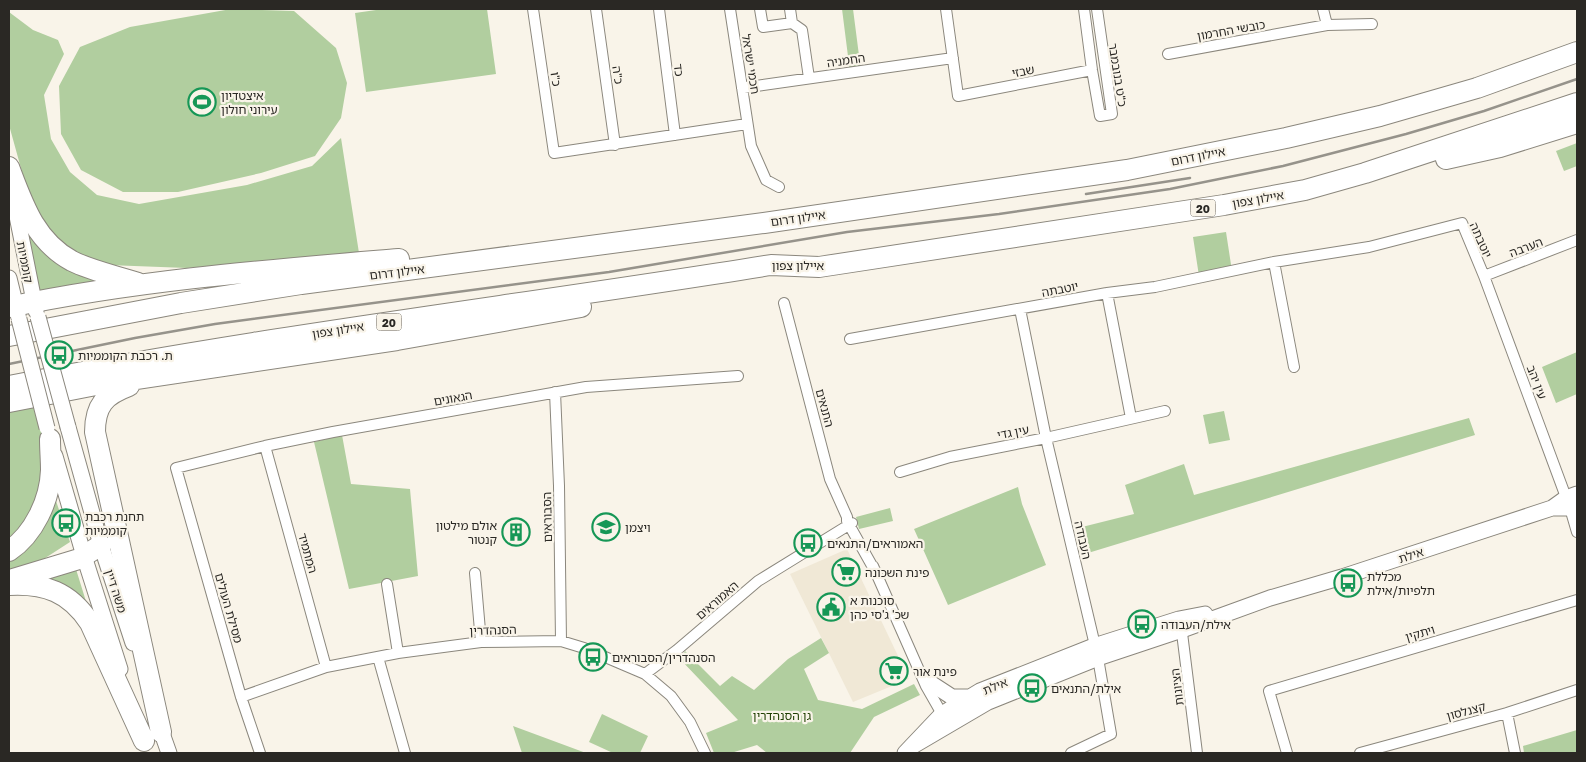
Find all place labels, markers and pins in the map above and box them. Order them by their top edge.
sports icon: איצטדיון עירוני חולון [187,87,217,117]
place label: איצטדיון עירוני חולון [221,88,278,117]
bus stop icon: ת. רכבת הקוממיות [44,340,74,370]
place label: ת. רכבת הקוממיות [78,348,173,363]
bus stop icon: תחנת רכבת קוממיות [51,508,81,538]
place label: תחנת רכבת קוממיות [85,509,144,538]
school or university icon: ויצמן [591,512,621,542]
building icon: אולם מילטון קנטור [501,517,531,547]
place label: אולם מילטון קנטור [436,518,497,547]
place label: ויצמן [625,520,651,535]
bus stop icon: האמוראים/התנאים [793,528,823,558]
place label: האמוראים/התנאים [827,536,923,551]
supermarket icon: פינת השכונה [831,557,861,587]
place label: פינת השכונה [865,565,929,580]
bus stop icon: מכללת תלפיות/אילת [1333,568,1363,598]
place label: מכללת תלפיות/אילת [1367,569,1435,598]
public building icon: סוכנות א שכ' ג'סי כהן [816,592,846,622]
place label: סוכנות א שכ' ג'סי כהן [850,593,909,622]
bus stop icon: אילת/העבודה [1127,609,1157,639]
place label: אילת/העבודה [1161,617,1231,632]
bus stop icon: הסנהדרין/הסבוראים [578,642,608,672]
place label: הסנהדרין/הסבוראים [612,650,716,665]
supermarket icon: פינת אור [879,656,909,686]
place label: פינת אור [913,664,957,679]
bus stop icon: אילת/התנאים [1017,673,1047,703]
place label: אילת/התנאים [1051,681,1121,696]

